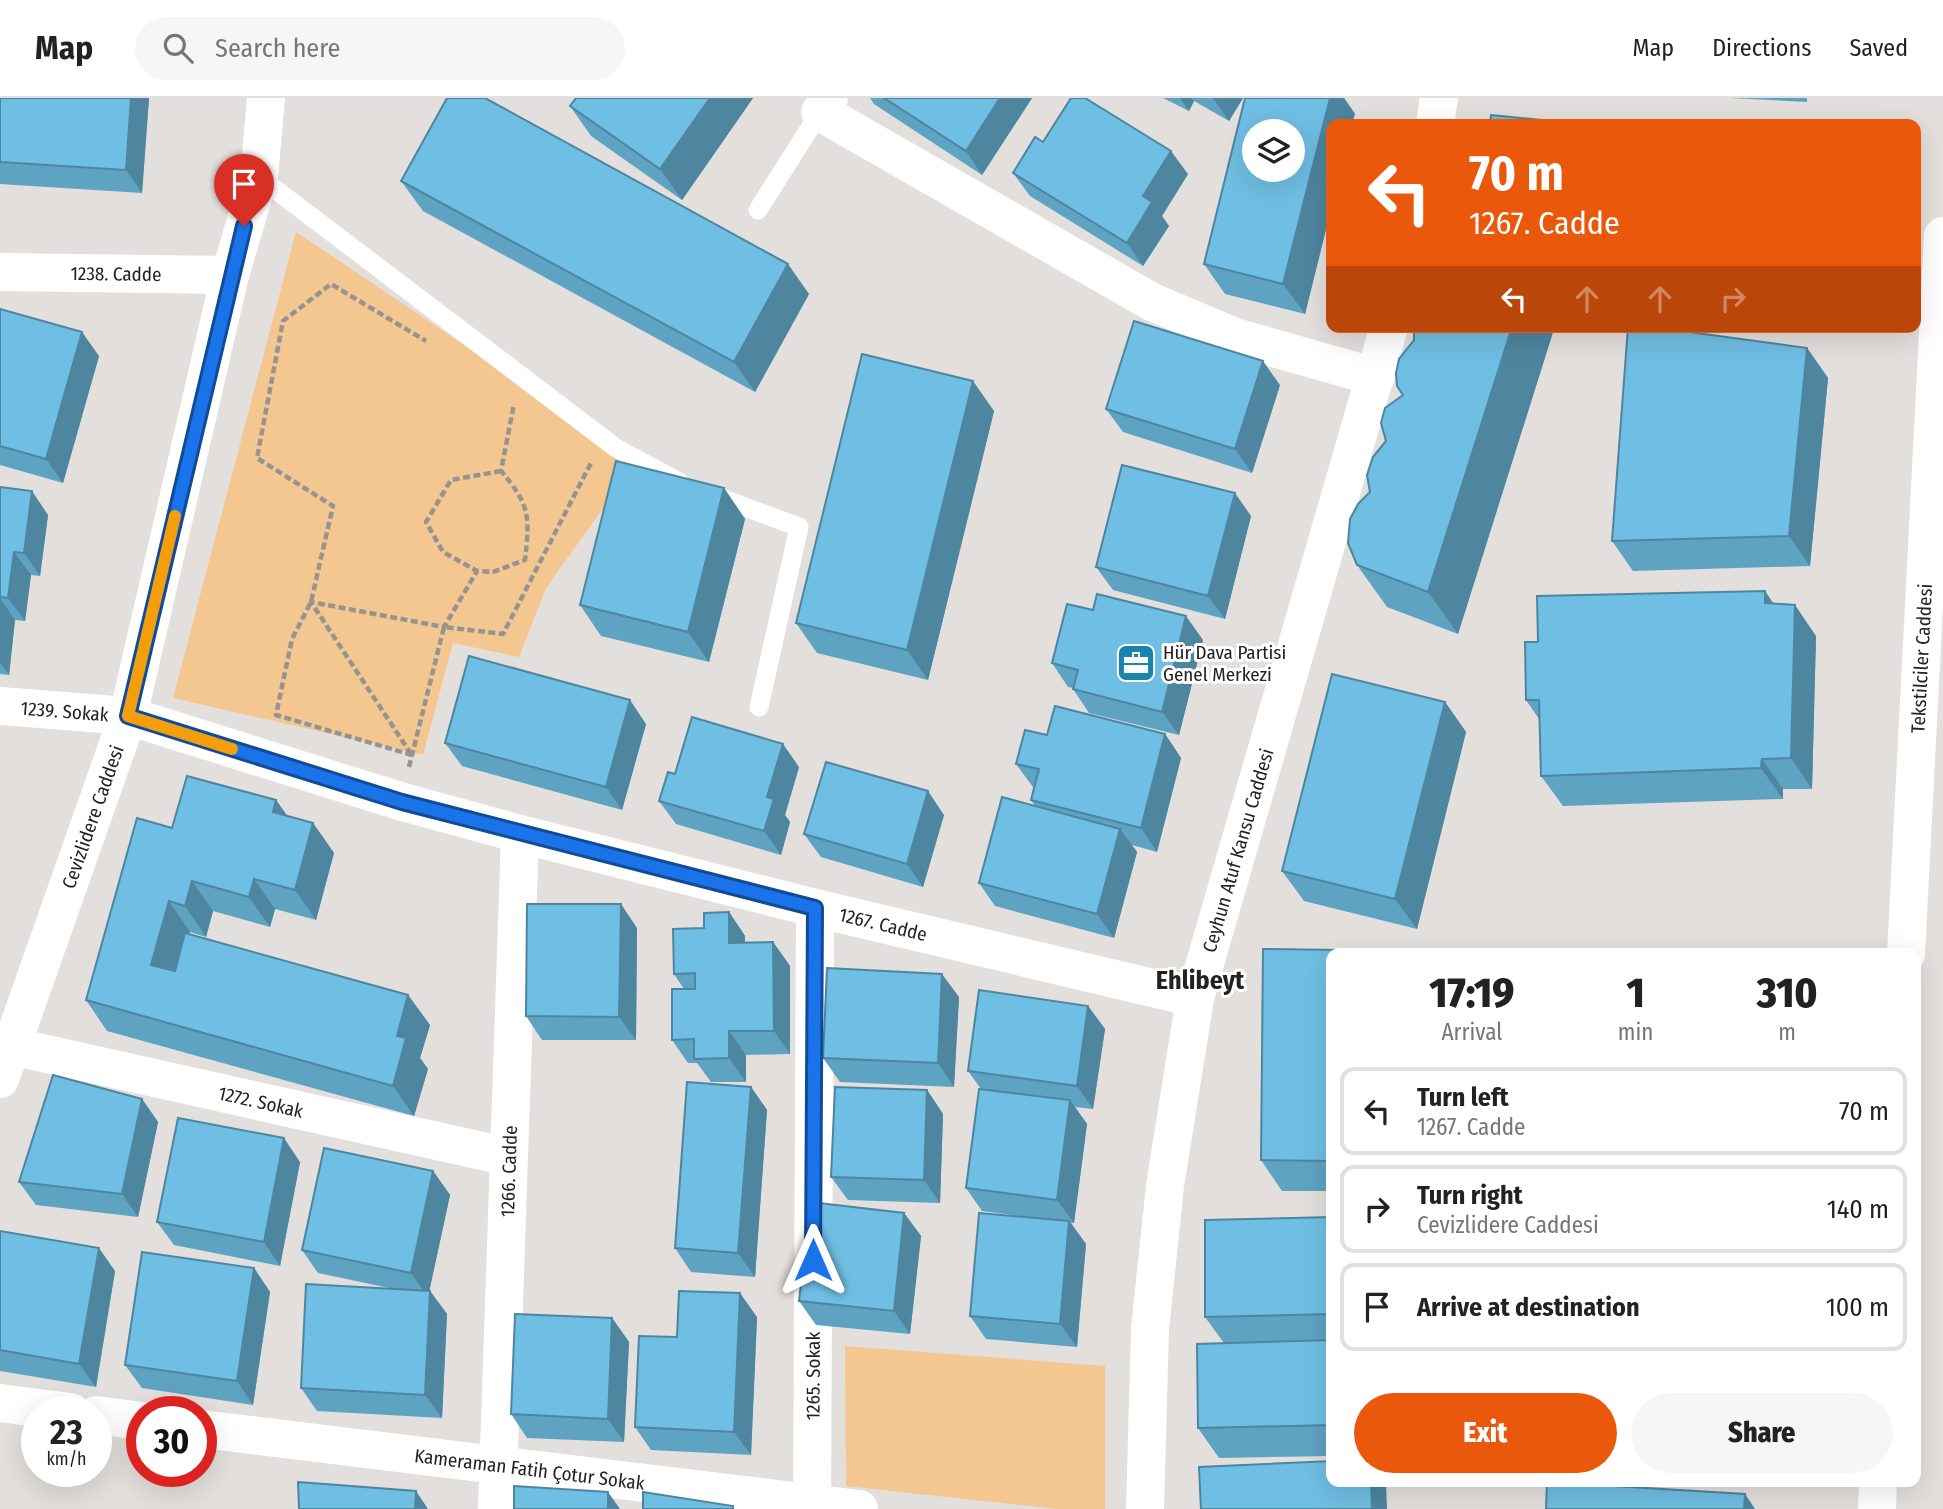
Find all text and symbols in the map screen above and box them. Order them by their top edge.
search box [135,17,625,80]
text: Map [35,28,93,68]
icon: search [159,29,197,67]
text: Search here [215,33,340,64]
text: Map [1633,34,1674,62]
text: Directions [1712,34,1811,62]
text: Saved [1849,34,1908,62]
map controls [1242,119,1305,182]
button: layers [1242,119,1305,182]
text: 70 m [1469,144,1564,203]
icon: left [1354,147,1445,238]
pin [214,154,274,226]
icon: arrive [225,165,263,203]
text: 1267. Cadde [1469,204,1620,242]
street label: 1238. Cadde [70,261,162,286]
icon: left [1495,280,1533,318]
icon: ahead [1568,280,1606,318]
icon: ahead [1641,280,1679,318]
icon: right [1714,280,1752,318]
street label: Tekstilciler Caddesi [1906,583,1937,734]
place label: Hür Dava Partisi Genel Merkezi [1163,641,1286,686]
office icon: Hür Dava Partisi Genel Merkezi [1115,642,1157,684]
street label: 1239. Sokak [20,696,110,726]
street label: Cevizlidere Caddesi [57,742,128,891]
street label: Ceyhun Atuf Kansu Caddesi [1197,746,1278,955]
street label: 1267. Cadde [837,903,929,946]
district label: Ehlibeyt [1156,965,1245,996]
text: 17:19 [1429,968,1514,1018]
text: 1 [1627,968,1645,1018]
text: 310 [1757,968,1818,1018]
text: Arrival [1441,1018,1502,1046]
text: min [1618,1018,1653,1046]
text: m [1778,1018,1796,1046]
street label: 1272. Sokak [216,1081,306,1122]
text: Turn left [1417,1082,1509,1113]
icon: left [1358,1092,1396,1130]
text: 70 m [1839,1096,1889,1127]
text: 1267. Cadde [1417,1113,1525,1141]
street label: 1266. Cadde [495,1125,522,1217]
text: Turn right [1417,1180,1523,1211]
icon: right [1358,1190,1396,1228]
text: 140 m [1827,1194,1889,1225]
text: Cevizlidere Caddesi [1417,1211,1599,1239]
position arrow [776,1223,850,1297]
icon: arrive [1358,1288,1396,1326]
text: Arrive at destination [1417,1292,1640,1323]
text: 100 m [1826,1292,1889,1323]
street label: 1265. Sokak [801,1332,824,1420]
button: Exit [1354,1393,1617,1473]
button: Share [1631,1393,1893,1473]
speed limit sign: 30 [126,1396,217,1487]
text: 23 [50,1411,83,1453]
street label: Kameraman Fatih Çotur Sokak [413,1444,646,1494]
text: km/h [46,1448,87,1470]

